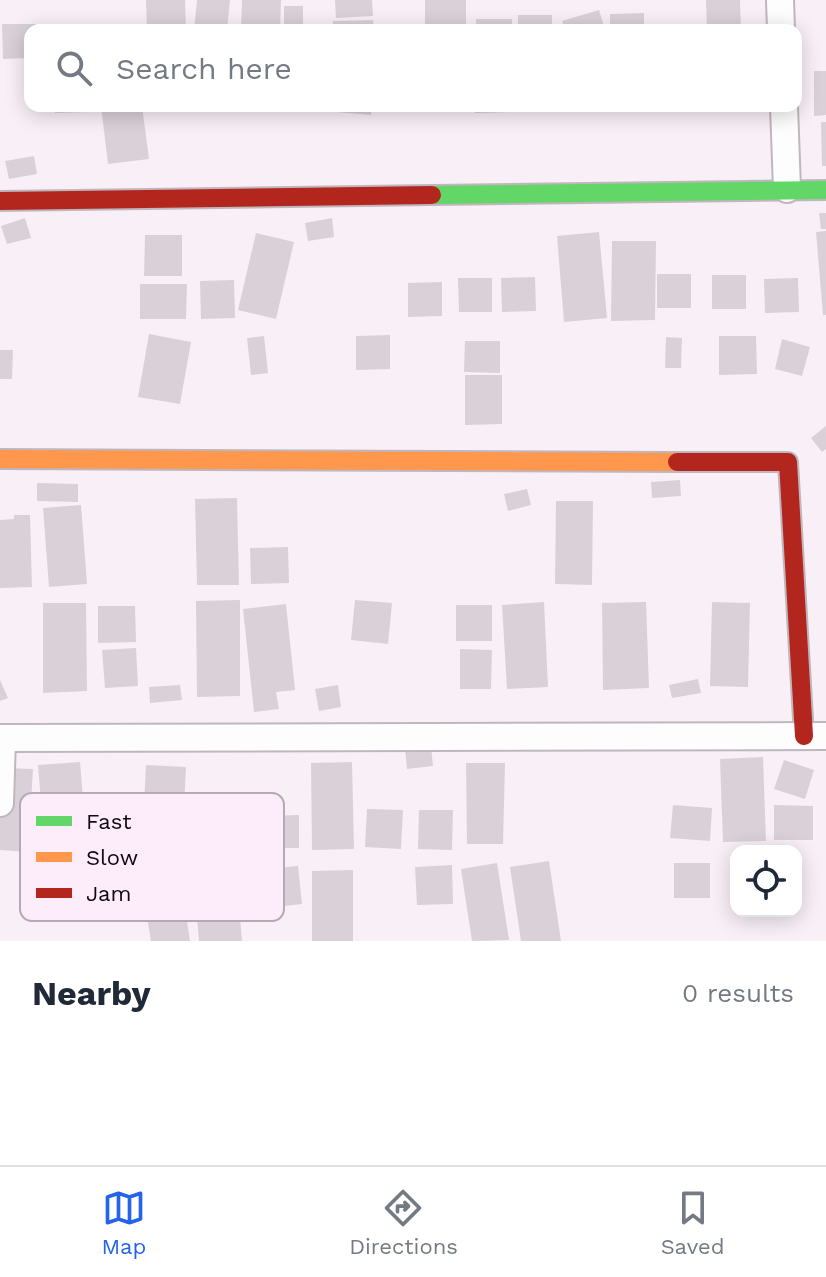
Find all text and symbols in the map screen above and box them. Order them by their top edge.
search box [24,24,802,112]
icon: search [52,46,96,90]
text: Search here [116,51,292,86]
legend [20,793,284,921]
text: Fast [86,809,132,834]
text: Slow [86,845,138,870]
map controls [730,845,802,917]
button: locate [730,845,802,917]
text: Jam [86,881,131,906]
text: Nearby [32,973,151,1013]
text: 0 results [682,978,794,1008]
tab: Map [101,1186,146,1259]
tab: Directions [349,1186,458,1259]
tab: Saved [661,1186,725,1259]

